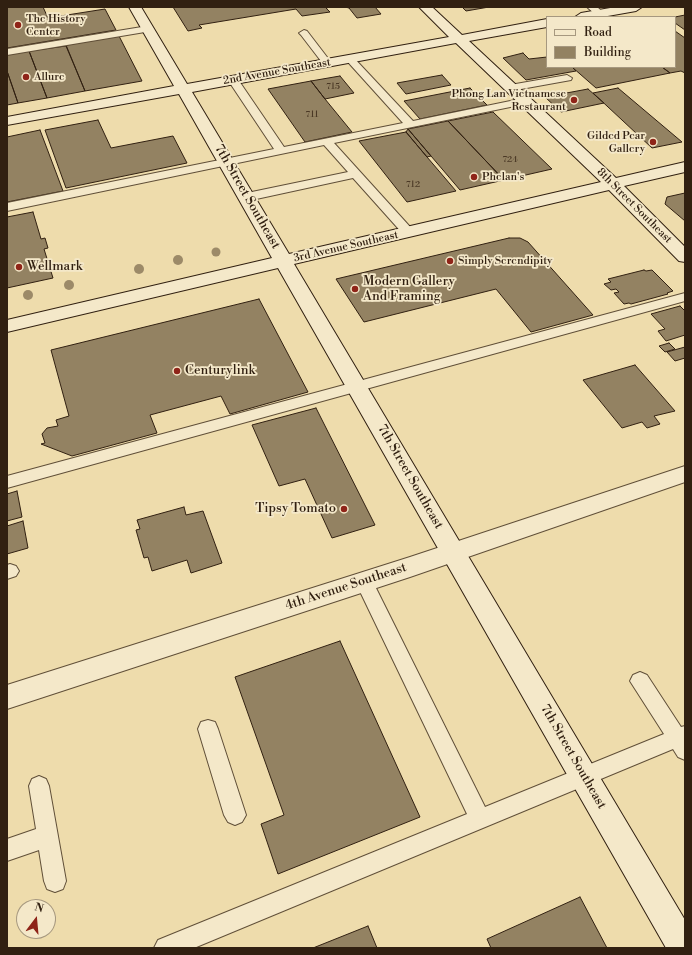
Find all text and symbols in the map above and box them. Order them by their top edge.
place label: The History Center [26,12,86,38]
legend [546,16,676,68]
marker: The History Center [13,20,23,30]
text: Road [584,25,612,40]
text: Building [584,45,631,60]
street label: 2nd Avenue Southeast [222,56,332,88]
place label: Allure [34,70,65,84]
marker: Allure [21,72,31,82]
house number: 715 [326,82,340,92]
place label: Phong Lan Vietnamese Restaurant [452,87,566,113]
marker: Phong Lan Vietnamese Restaurant [569,95,579,105]
house number: 711 [306,110,318,120]
place label: Gilded Pear Gallery [587,129,645,155]
marker: Gilded Pear Gallery [648,137,658,147]
street label: 7th Street Southeast [211,142,283,252]
house number: 724 [503,155,517,165]
street label: 8th Street Southeast [594,166,674,246]
place label: Phelan's [482,170,524,184]
marker: Phelan's [469,172,479,182]
house number: 712 [406,180,420,190]
street label: 3rd Avenue Southeast [292,229,400,265]
place label: Simply Serendipity [458,254,552,268]
marker: Simply Serendipity [445,256,455,266]
place label: Wellmark [27,259,82,275]
marker: Wellmark [14,262,24,272]
place label: Modern Gallery And Framing [363,274,455,305]
marker: Modern Gallery And Framing [350,284,360,294]
place label: Centurylink [185,363,255,379]
marker: Centurylink [172,366,182,376]
street label: 7th Street Southeast [374,422,446,532]
place label: Tipsy Tomato [255,501,336,517]
marker: Tipsy Tomato [339,504,349,514]
street label: 4th Avenue Southeast [283,560,409,614]
street label: 7th Street Southeast [537,702,609,812]
north arrow [16,899,56,939]
text: N [33,900,45,916]

